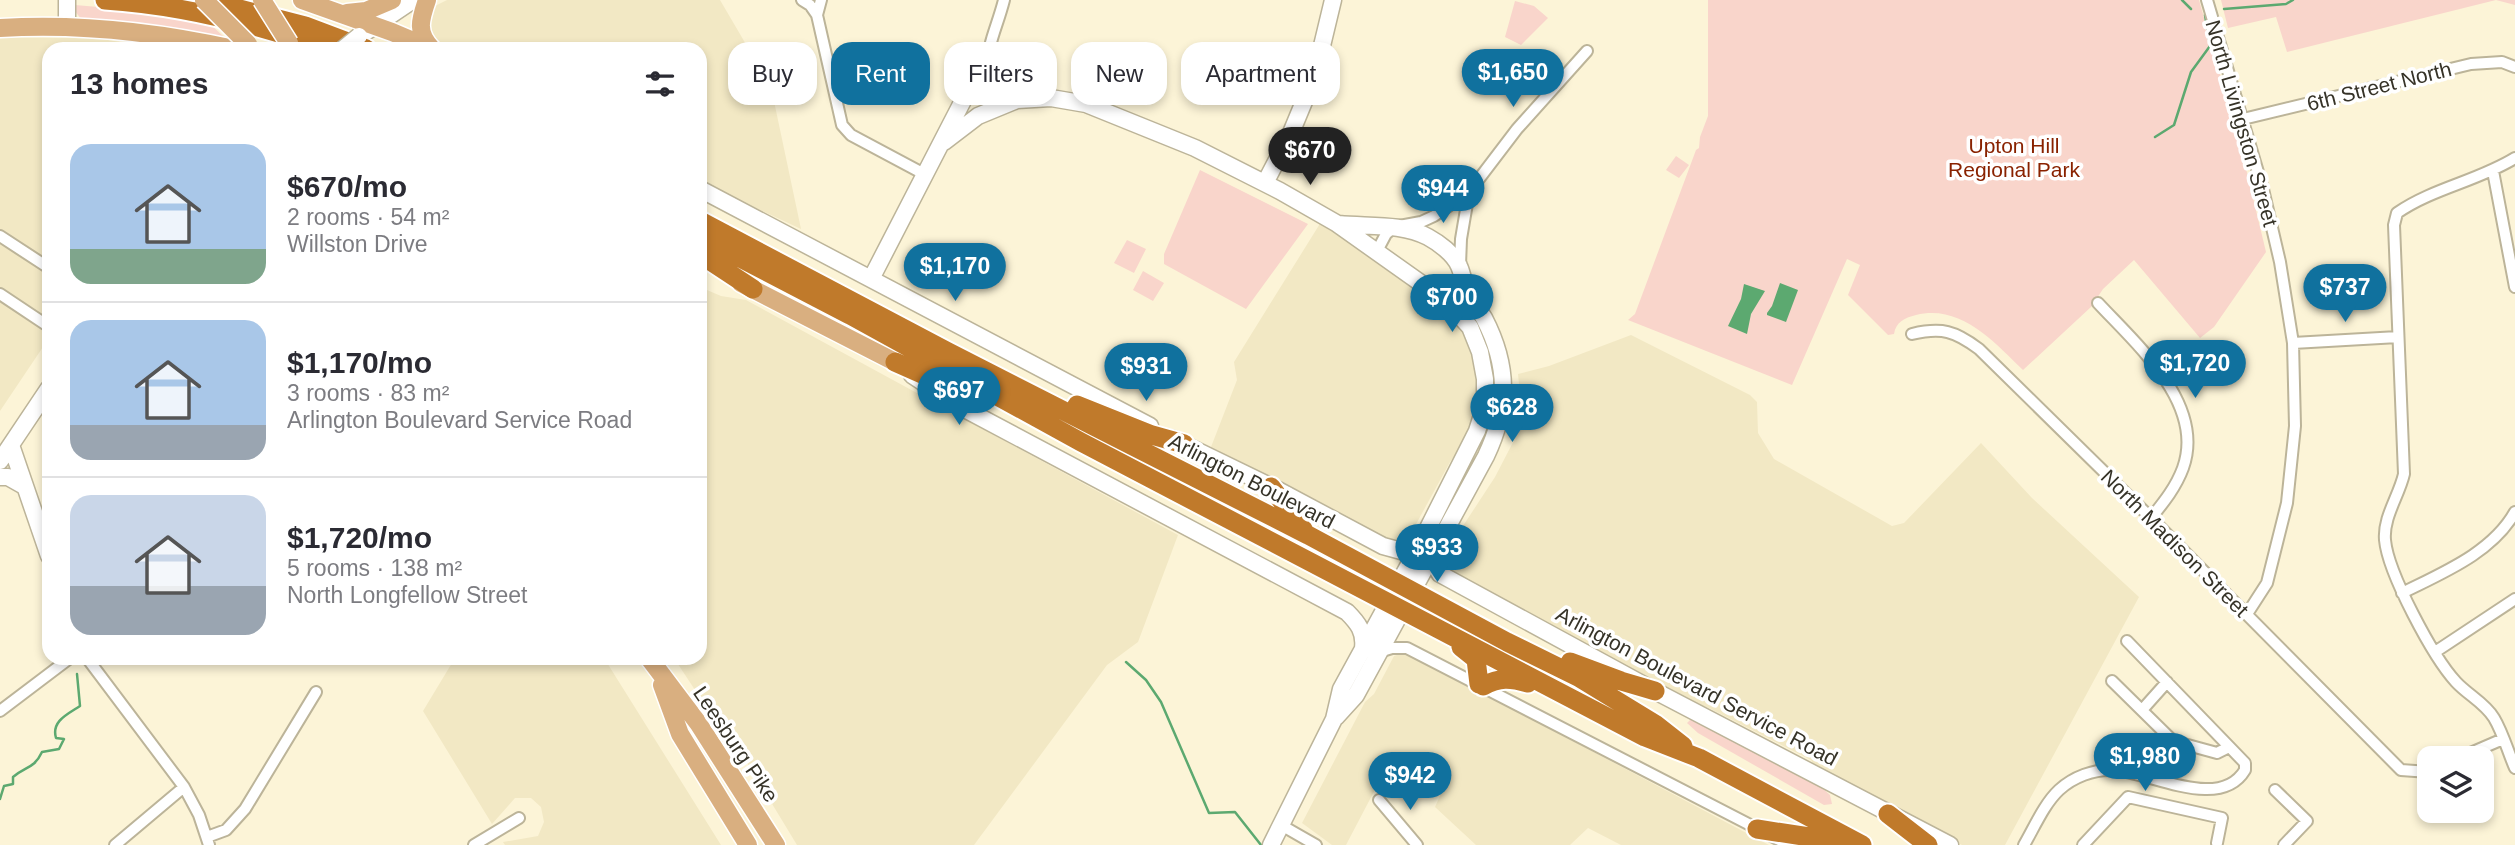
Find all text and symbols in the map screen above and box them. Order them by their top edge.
street label: North Livingston Street [2202,17,2283,229]
chip: Buy [728,42,817,105]
chip: Rent [831,42,930,105]
chip: Filters [944,42,1057,105]
chip: New [1071,42,1167,105]
chip: Apartment [1181,42,1340,105]
pin: $1,650 [1456,50,1570,109]
street label: 6th Street North [2304,57,2454,115]
text: $1,650 [1478,59,1548,85]
icon: filters [641,65,679,103]
text: 13 homes [70,67,208,100]
pin: $670 [1269,128,1351,187]
park label: Upton Hill Regional Park [1948,134,2080,181]
text: $670 [1284,137,1336,163]
pin: $944 [1402,166,1484,225]
text: $670/mo [287,170,407,203]
icon: home [126,172,210,256]
text: $944 [1417,175,1469,201]
text: 2 rooms · 54 m² [287,204,449,230]
text: Willston Drive [287,231,428,257]
pin: $1,170 [898,244,1012,303]
text: $1,170 [920,253,990,279]
pin: $737 [2304,264,2386,324]
pin: $700 [1411,274,1493,334]
text: $737 [2319,274,2371,300]
text: $700 [1426,284,1478,310]
pin: $1,720 [2138,340,2252,400]
pin: $931 [1105,344,1187,403]
text: $1,170/mo [287,346,432,379]
icon: home [126,348,210,432]
text: $1,720 [2160,350,2230,376]
text: $931 [1120,353,1172,379]
pin: $697 [918,368,1000,427]
text: $697 [933,377,985,403]
text: 3 rooms · 83 m² [287,380,449,406]
pin: $628 [1471,384,1553,444]
text: $628 [1486,394,1538,420]
text: Arlington Boulevard Service Road [287,407,632,433]
street label: Arlington Boulevard [1165,429,1339,533]
street label: North Madison Street [2097,465,2253,621]
text: $1,720/mo [287,521,432,554]
icon: home [126,523,210,607]
pin: $933 [1396,524,1478,584]
text: $933 [1411,534,1463,560]
text: 5 rooms · 138 m² [287,555,462,581]
text: North Longfellow Street [287,582,527,608]
street label: Arlington Boulevard Service Road [1552,602,1842,770]
street label: Leesburg Pike [689,682,783,806]
pin: $1,980 [2088,734,2202,793]
text: $1,980 [2110,743,2180,769]
map controls [2417,746,2494,823]
button: layers [2417,746,2494,823]
pin: $942 [1369,752,1451,812]
text: $942 [1384,762,1436,788]

